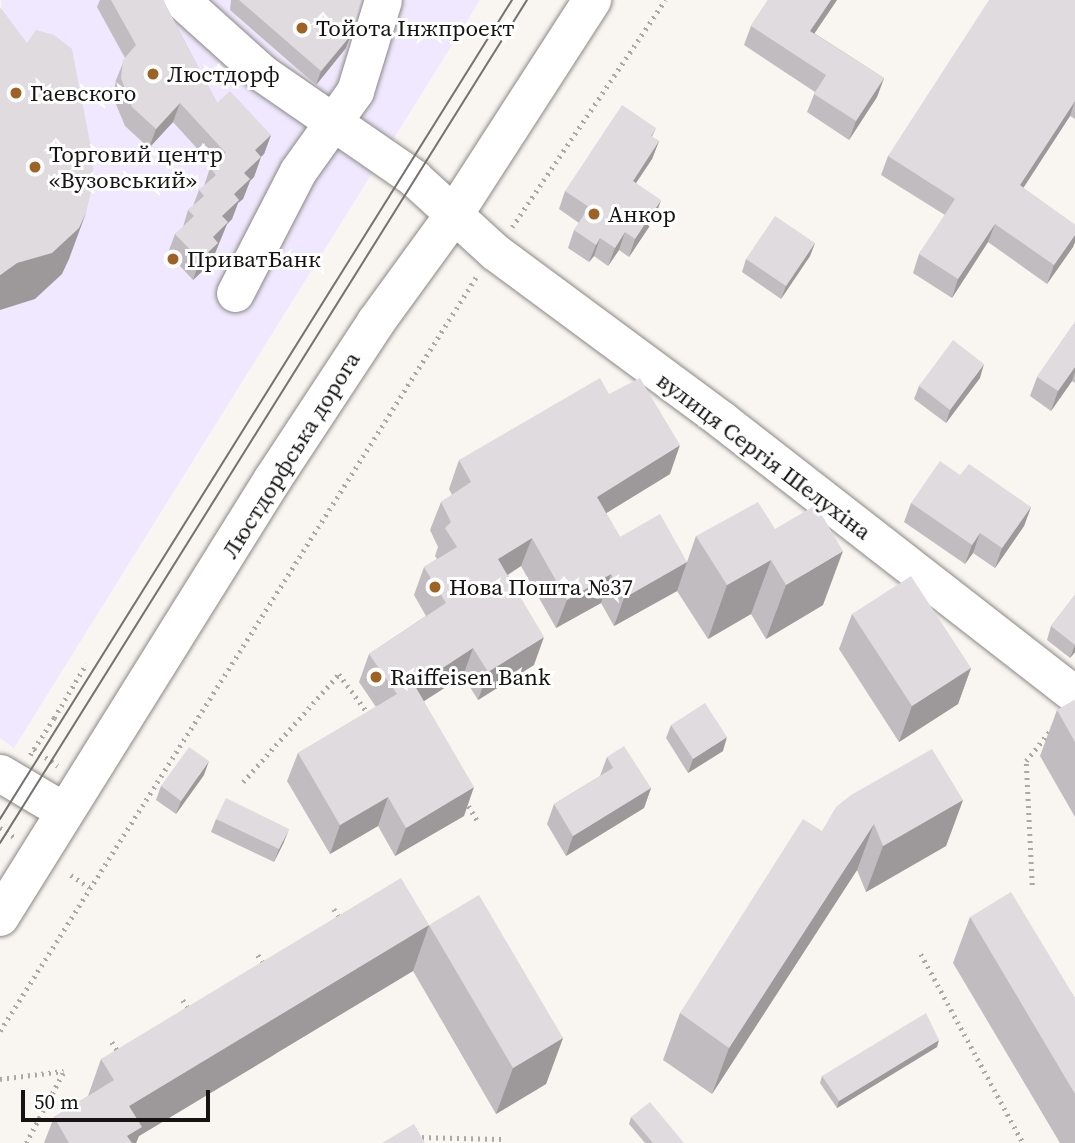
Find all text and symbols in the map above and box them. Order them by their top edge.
place label: Тойота Інжпроект [316,14,514,42]
marker: Тойота Інжпроект [294,20,310,36]
place label: Люстдорф [167,60,280,88]
marker: Люстдорф [145,66,161,82]
place label: Гаевского [30,79,136,107]
marker: Гаевского [8,85,24,101]
place label: Торговий центр «Вузовський» [49,140,223,194]
marker: Торговий центр «Вузовський» [27,159,43,175]
place label: Анкор [608,200,676,228]
marker: Анкор [586,206,602,222]
place label: ПриватБанк [187,245,321,273]
marker: ПриватБанк [165,251,181,267]
street label: Люстдорфська дорога [216,347,366,563]
street label: вулиця Сергія Шелухіна [651,366,877,546]
place label: Нова Пошта №37 [449,573,633,601]
marker: Нова Пошта №37 [427,579,443,595]
place label: Raiffeisen Bank [390,663,550,691]
marker: Raiffeisen Bank [368,669,384,685]
scale bar [24,1076,214,1120]
text: 50 m [34,1087,79,1116]

